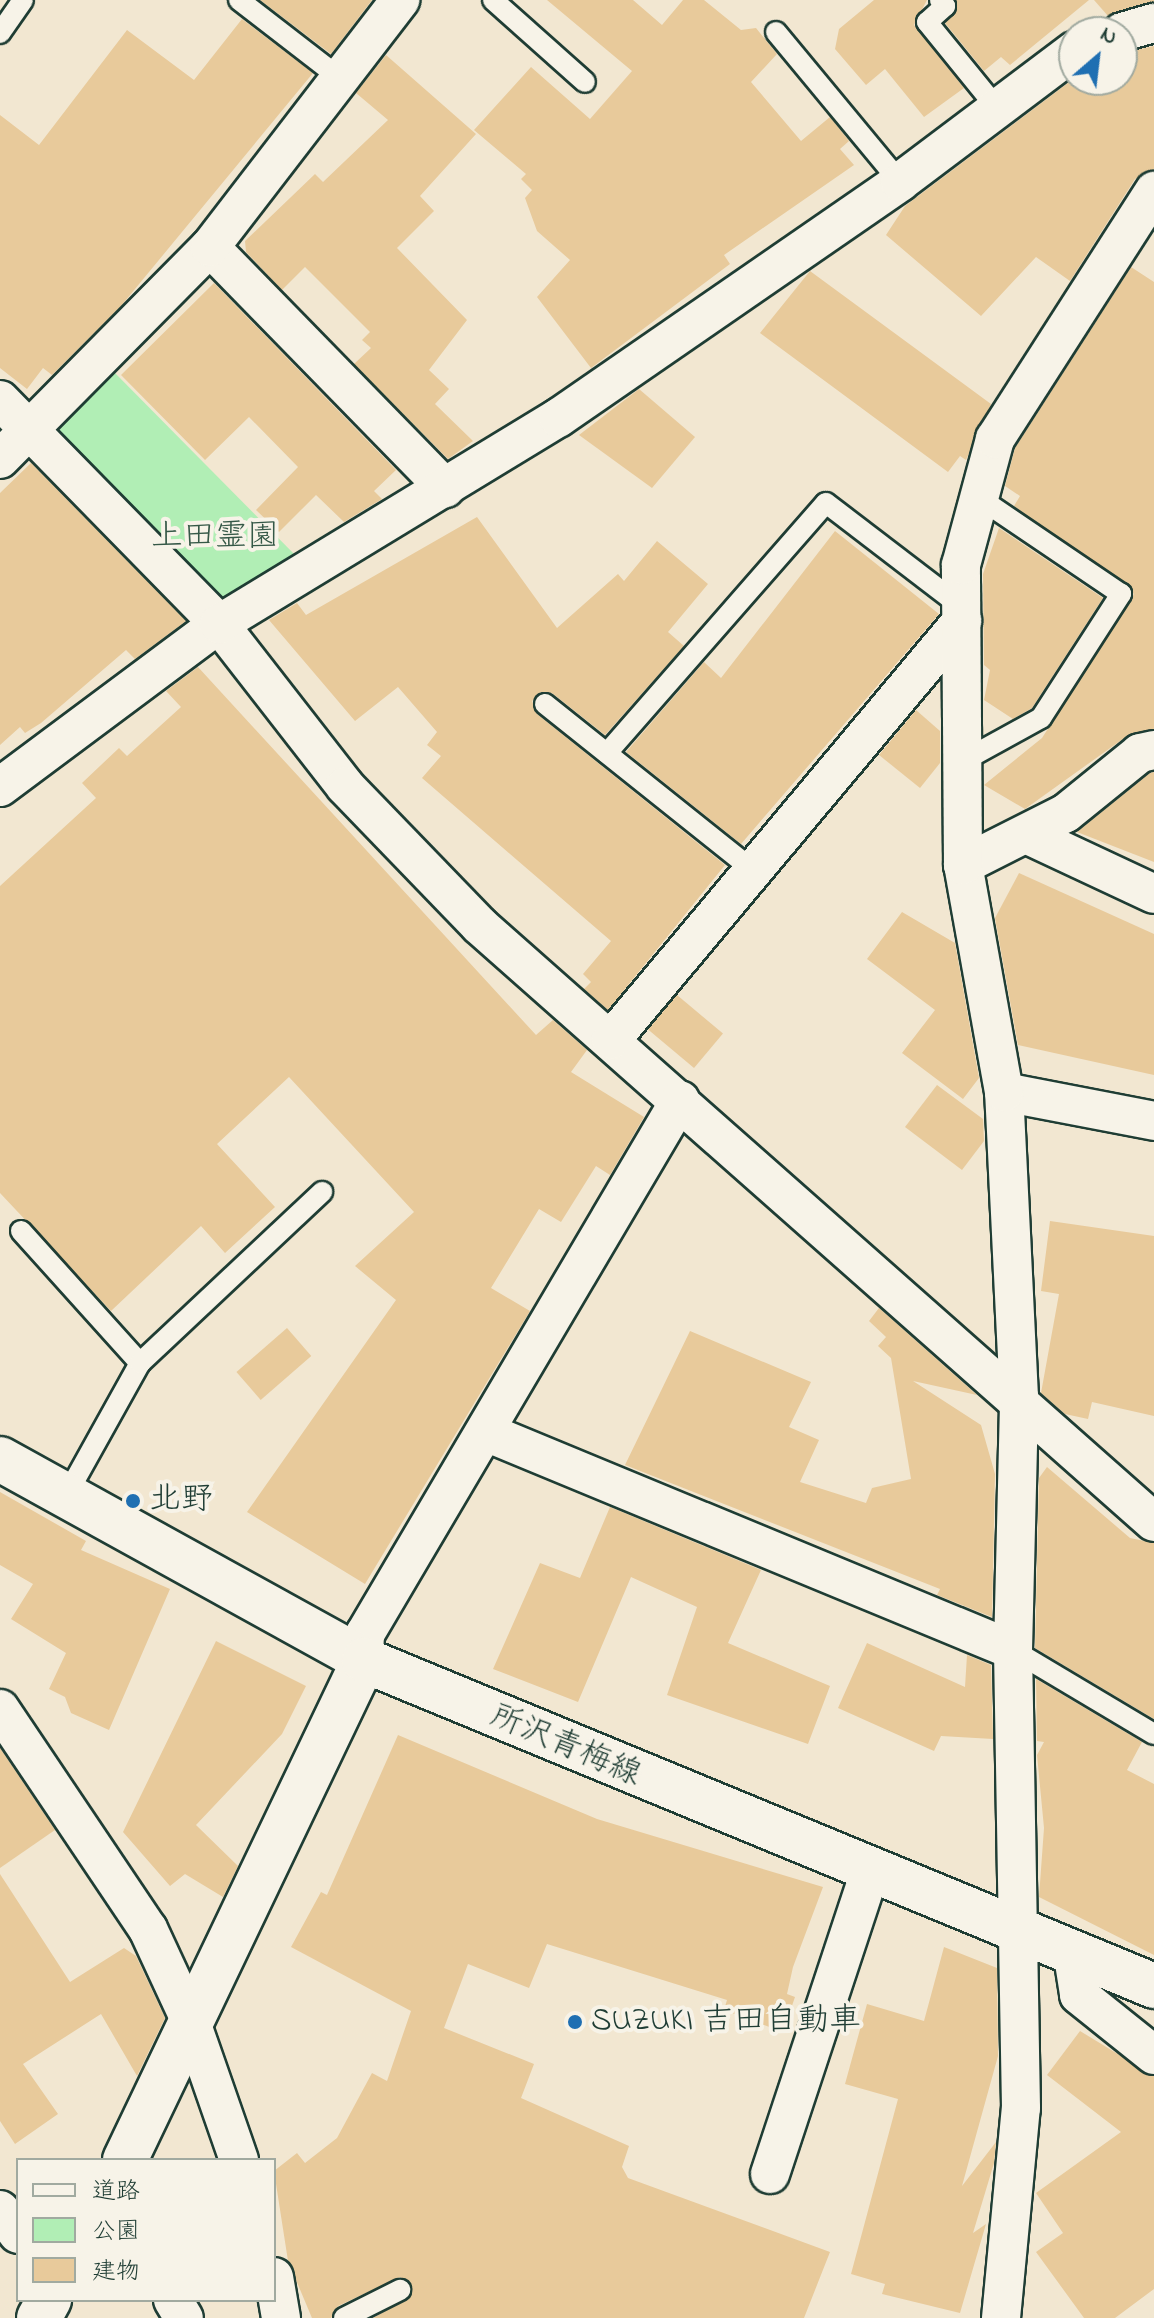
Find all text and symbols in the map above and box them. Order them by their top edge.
north arrow [1058,16,1138,96]
text: N [1094,19,1122,54]
park label: 上田霊園 [151,519,279,557]
place label: 北野 [149,1482,213,1520]
marker: 北野 [124,1492,142,1510]
street label: 所沢青梅線 [484,1698,646,1796]
place label: SUZUKI 吉田自動車 [591,2003,861,2041]
marker: SUZUKI 吉田自動車 [566,2013,584,2031]
legend [16,2158,276,2302]
text: 道路 [92,2175,140,2210]
text: 公園 [92,2215,140,2250]
text: 建物 [92,2255,140,2290]

